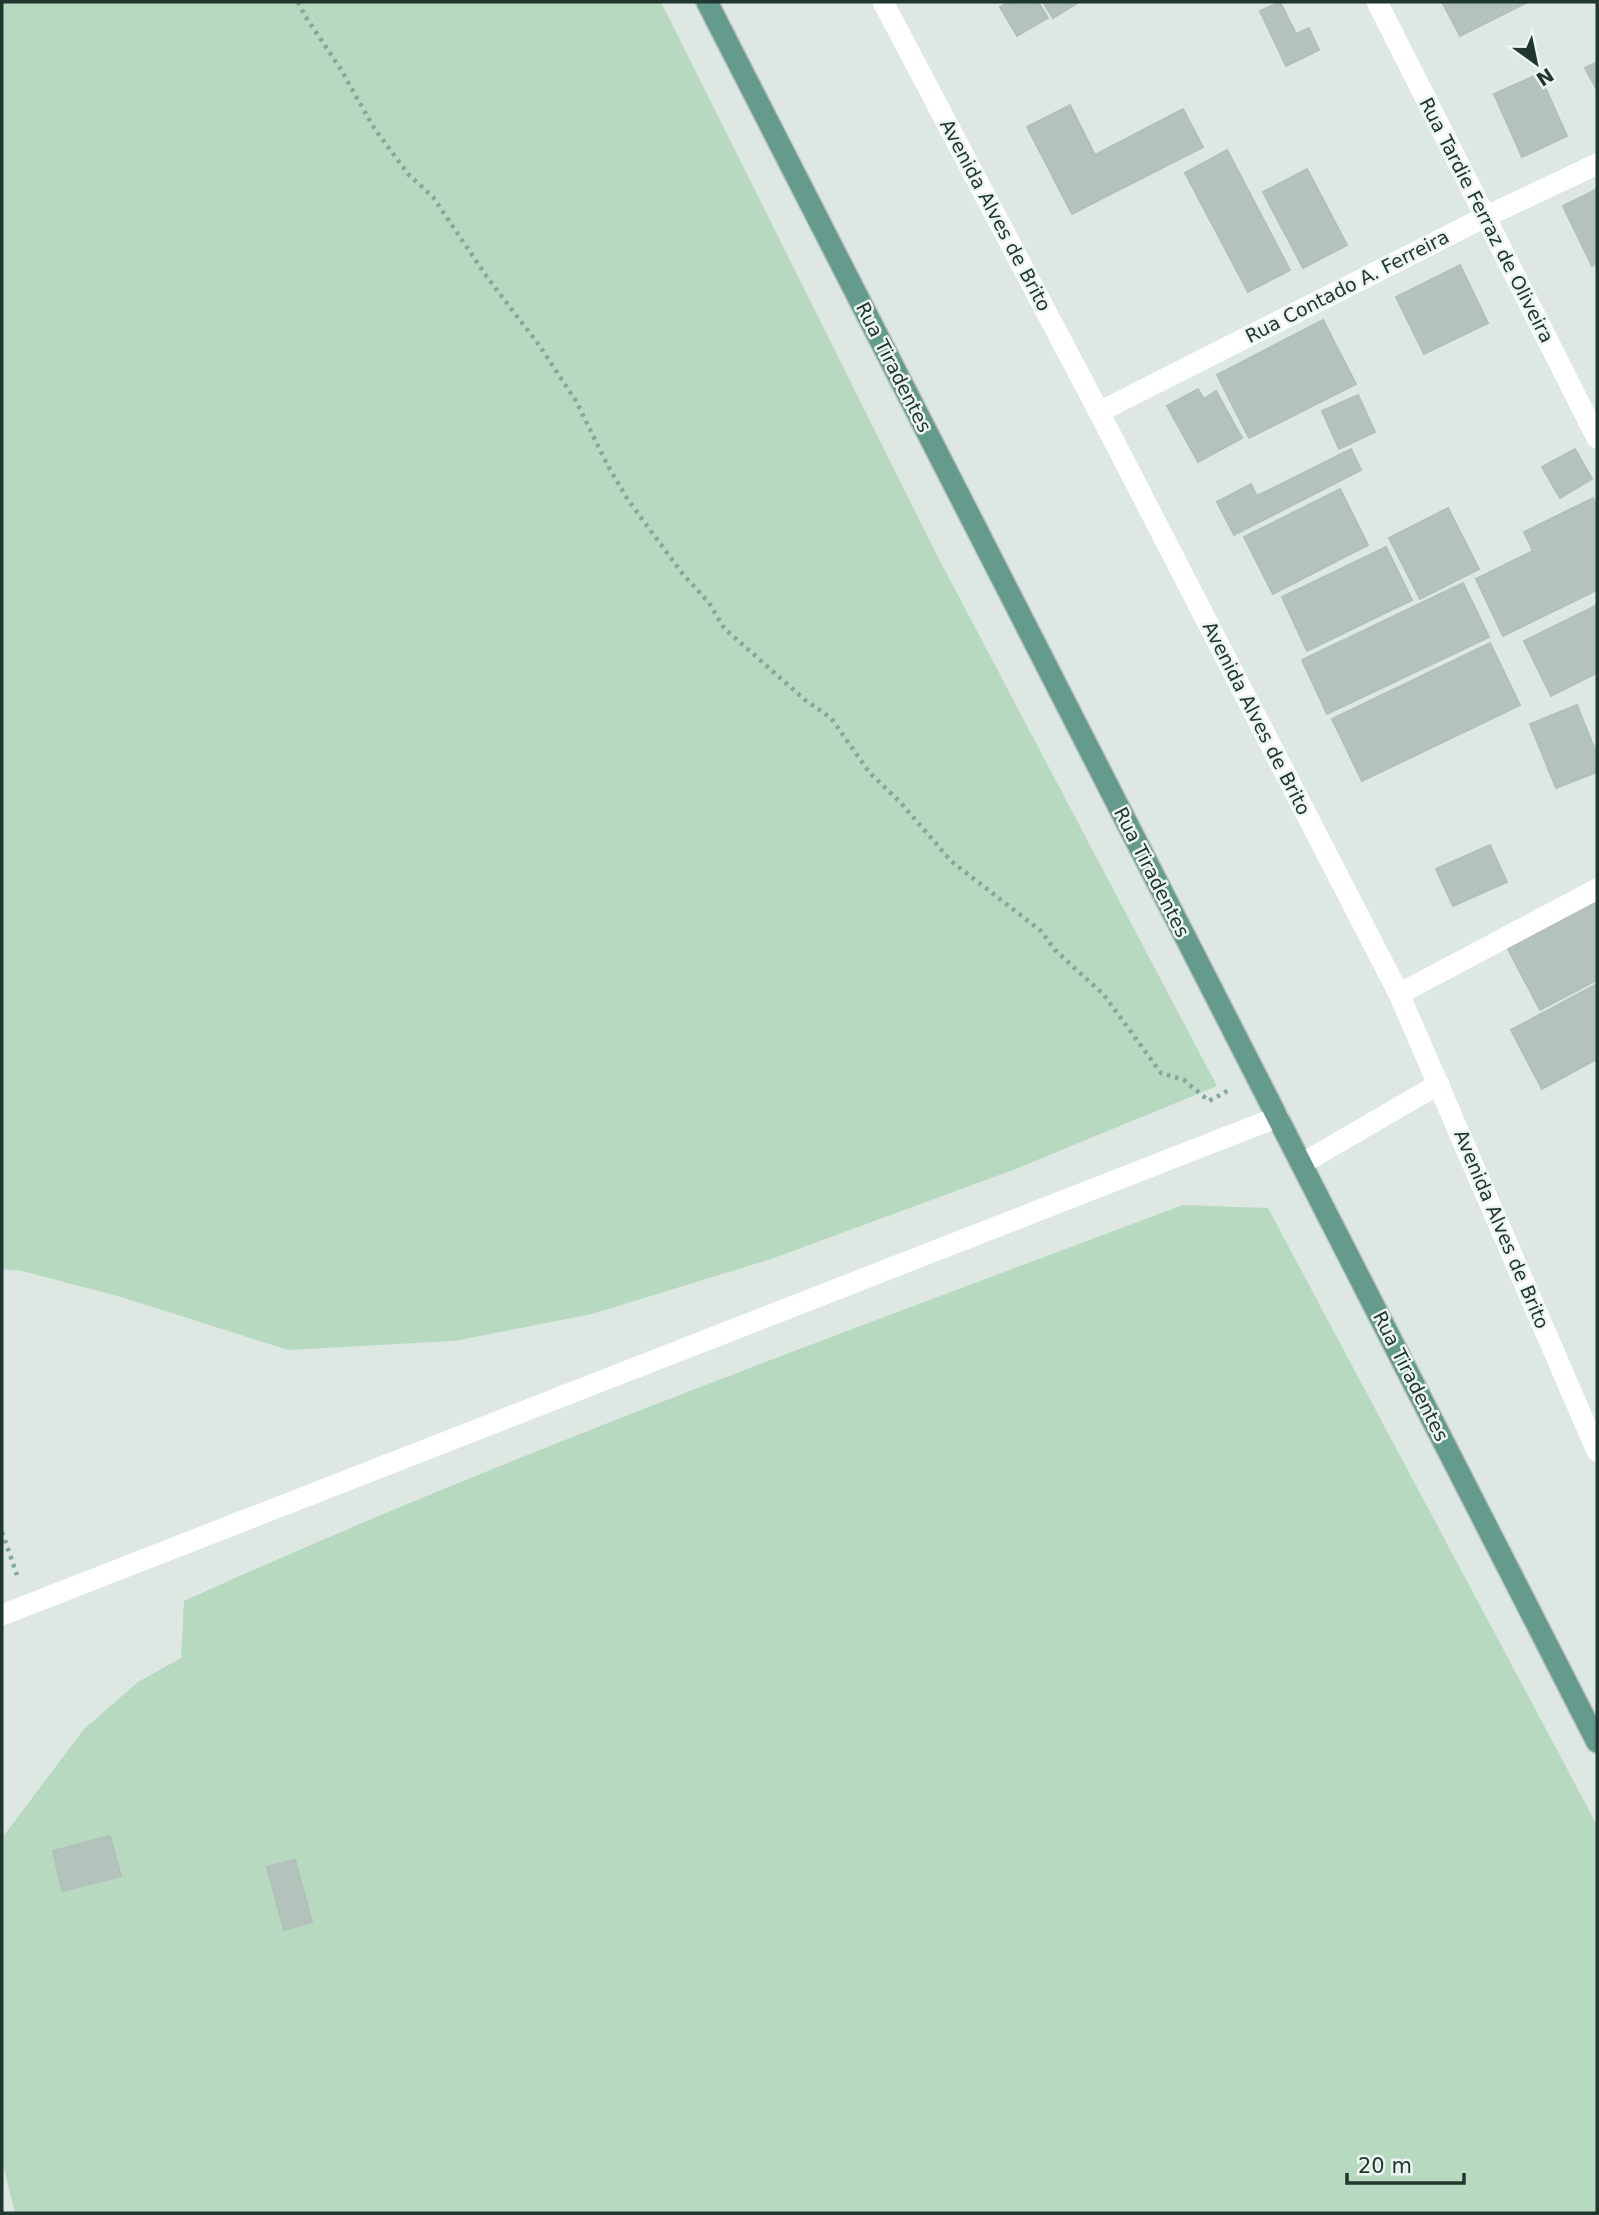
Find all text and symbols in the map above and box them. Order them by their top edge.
north arrow [1501,28,1571,98]
text: N [1533,64,1558,91]
street label: Rua Tardie Ferraz de Oliveira [1415,94,1559,346]
street label: Avenida Alves de Brito [936,115,1056,315]
street label: Rua Contado A. Ferreira [1242,225,1452,347]
street label: Rua Tiradentes [852,298,936,436]
street label: Avenida Alves de Brito [1199,618,1315,818]
street label: Rua Tiradentes [1110,803,1194,941]
street label: Avenida Alves de Brito [1450,1126,1554,1332]
street label: Rua Tiradentes [1369,1307,1453,1445]
scale bar [1347,2142,1464,2186]
text: 20 m [1358,2154,1412,2178]

